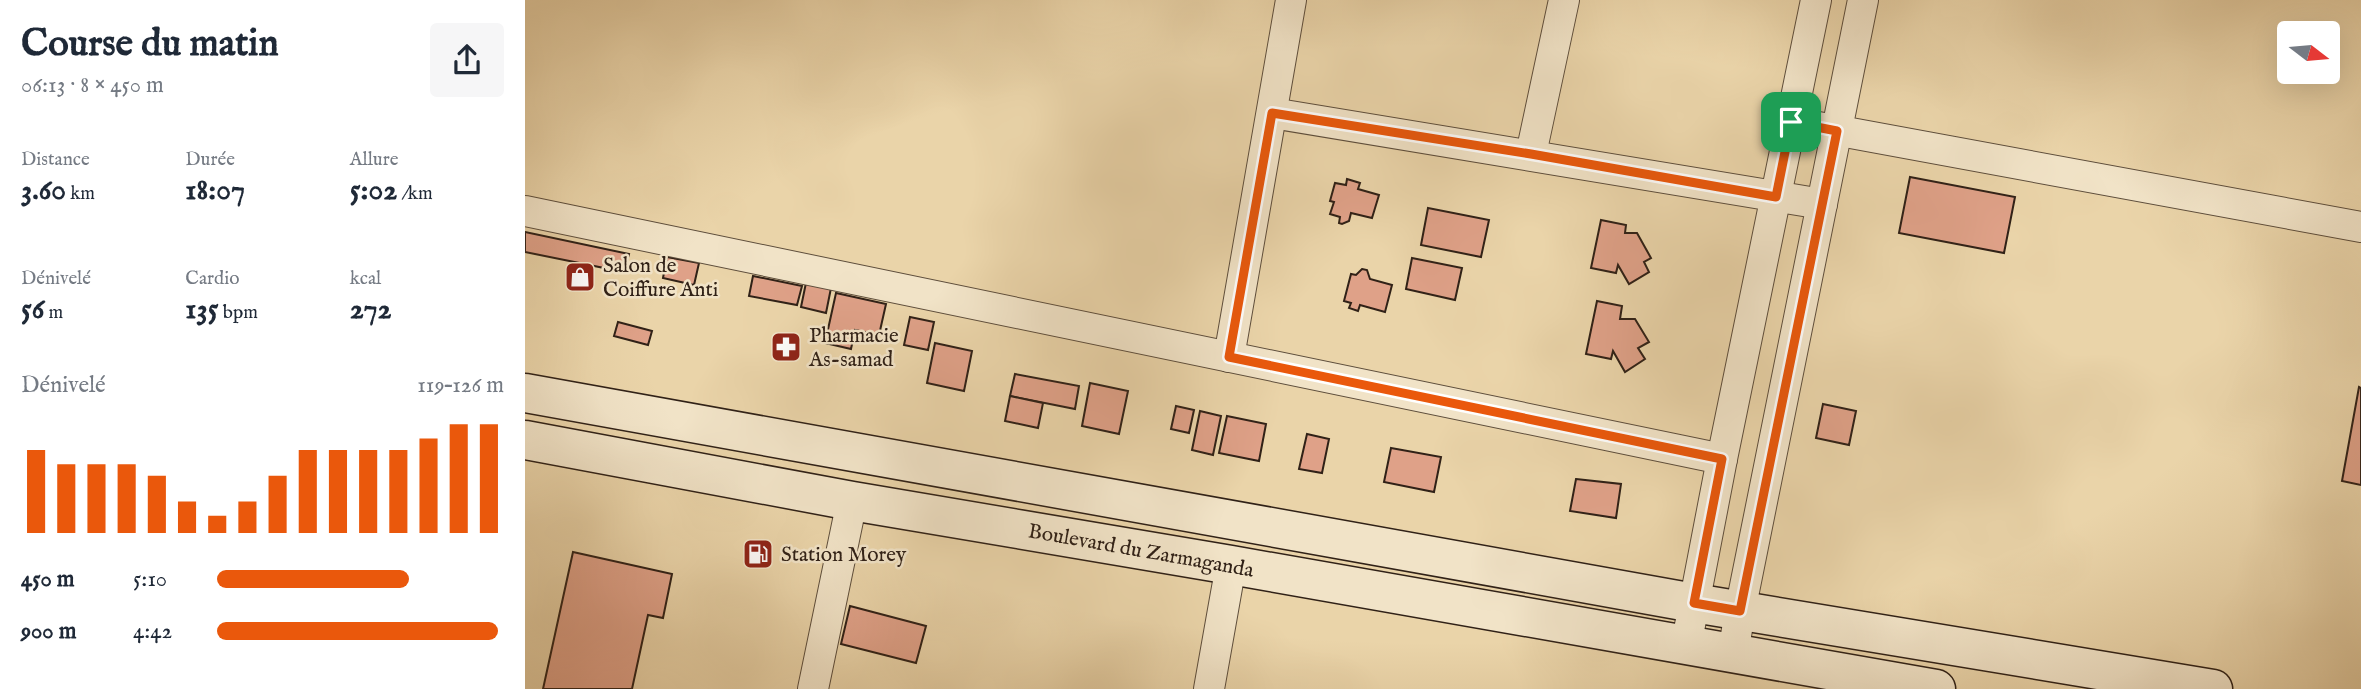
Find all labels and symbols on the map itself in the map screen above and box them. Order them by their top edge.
north arrow [2277,21,2340,84]
pin [1761,92,1821,152]
place label: Salon de Coiffure Anti [603,253,718,304]
shop icon: Salon de Coiffure Anti [563,260,597,294]
place label: Pharmacie As-samad [808,323,899,374]
pharmacy icon: Pharmacie As-samad [769,330,803,364]
street label: Boulevard du Zarmaganda [1026,518,1257,585]
fuel station icon: Station Morey [741,537,775,571]
place label: Station Morey [781,542,907,569]

